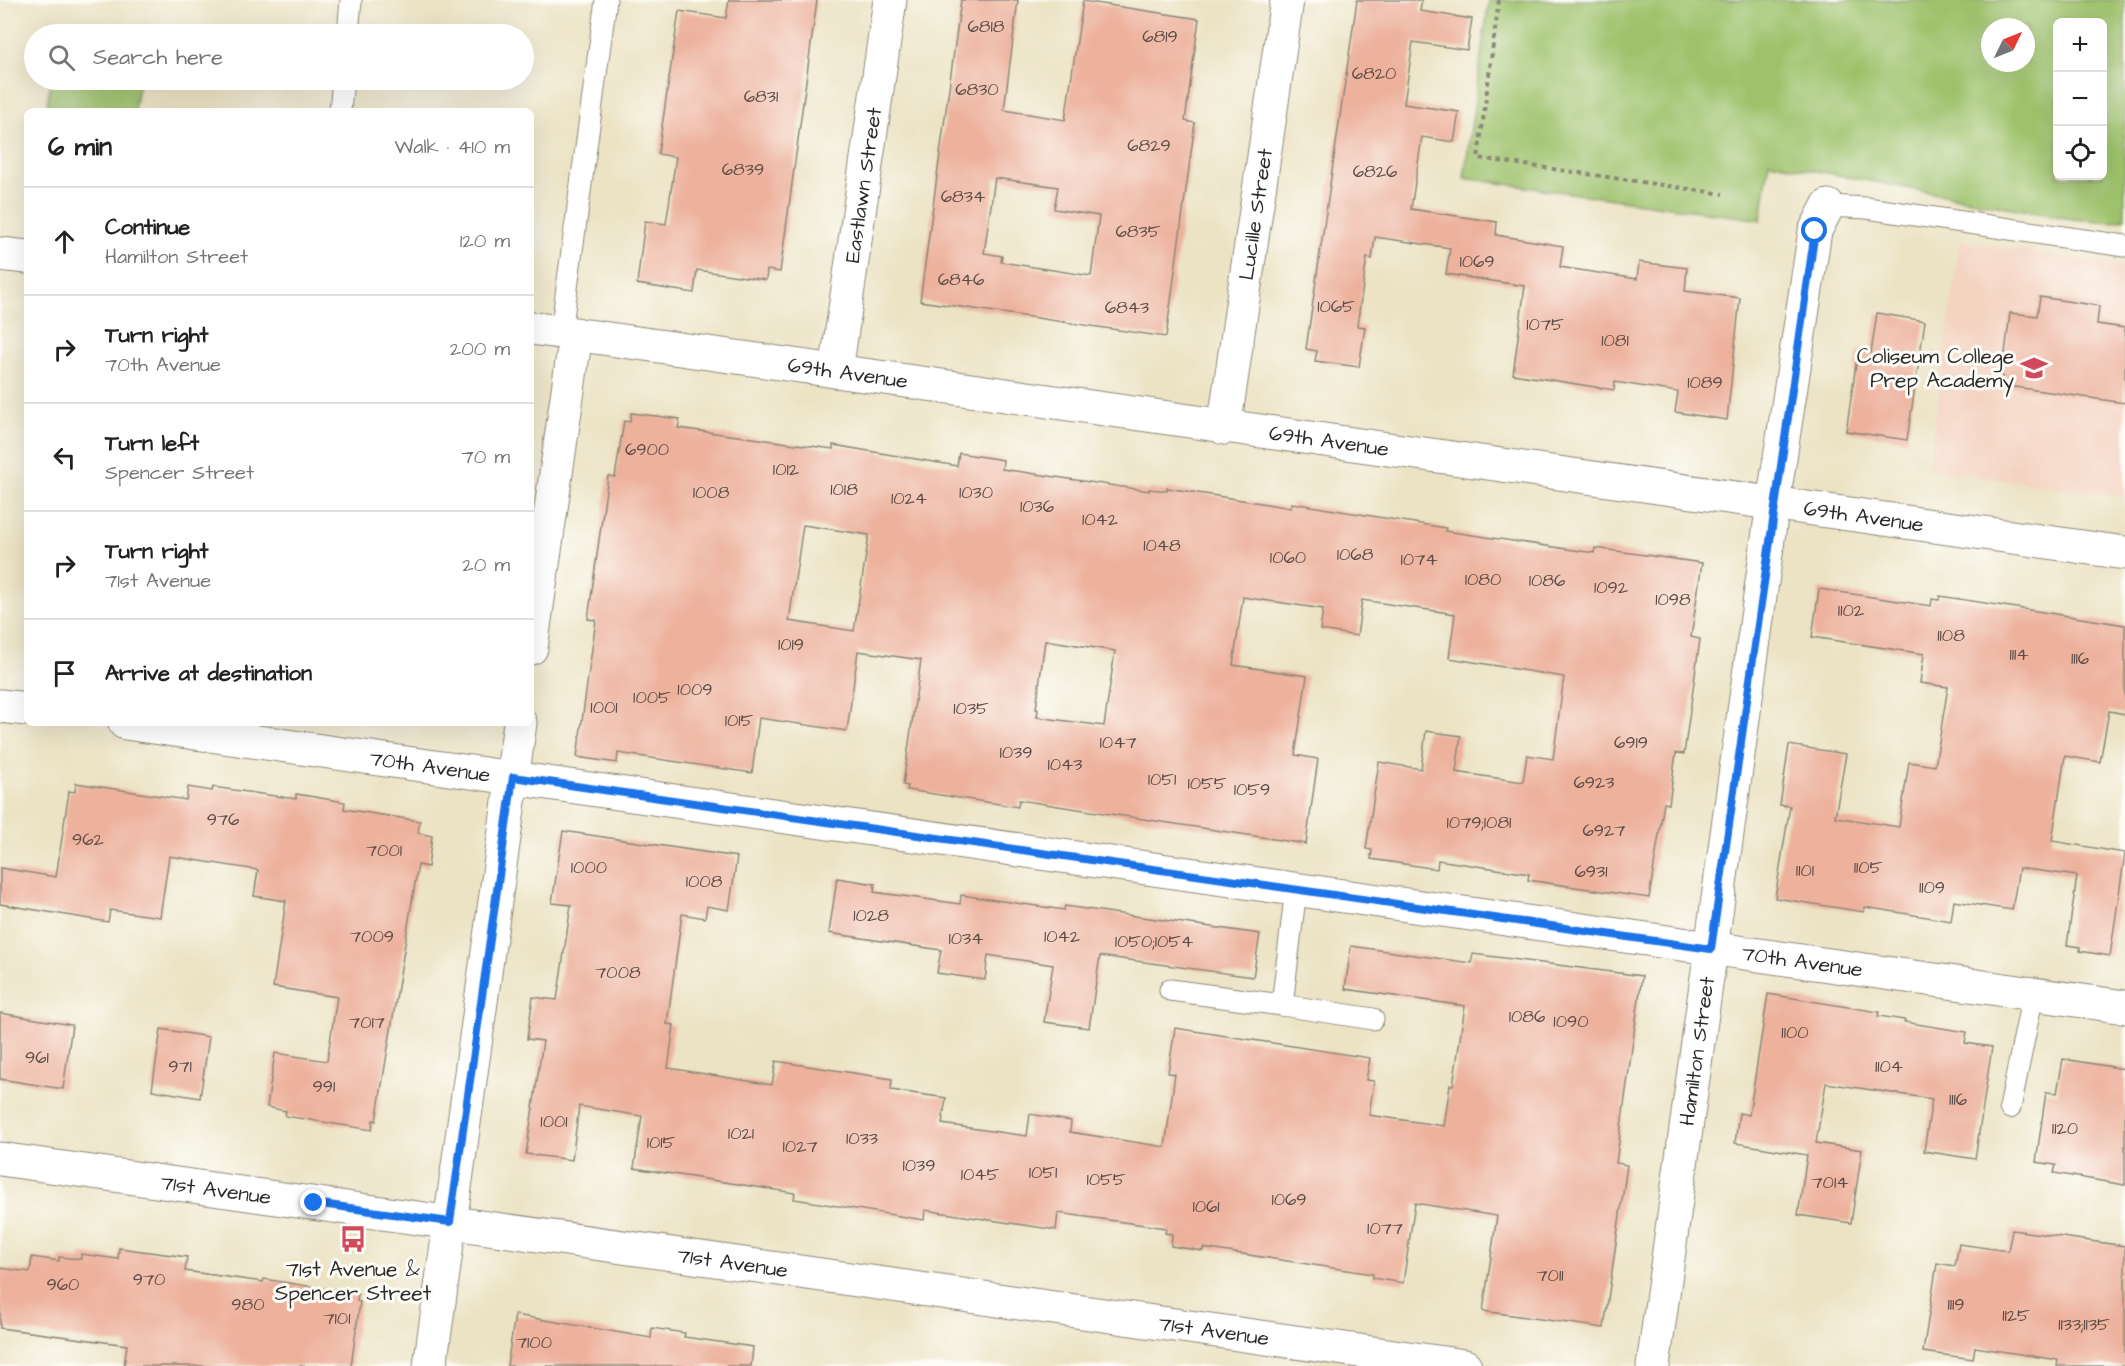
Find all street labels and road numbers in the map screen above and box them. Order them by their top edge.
street label: Eastlawn Street [838,105,889,265]
street label: Lucille Street [1232,146,1280,282]
street label: 69th Avenue [786,350,910,396]
street label: 69th Avenue [1267,418,1391,464]
street label: 69th Avenue [1802,494,1926,539]
street label: 70th Avenue [368,744,492,790]
street label: 70th Avenue [1740,939,1864,985]
street label: Hamilton Street [1673,974,1722,1128]
street label: 71st Avenue [159,1168,273,1212]
street label: 71st Avenue [675,1241,790,1285]
street label: 71st Avenue [1157,1309,1271,1353]

